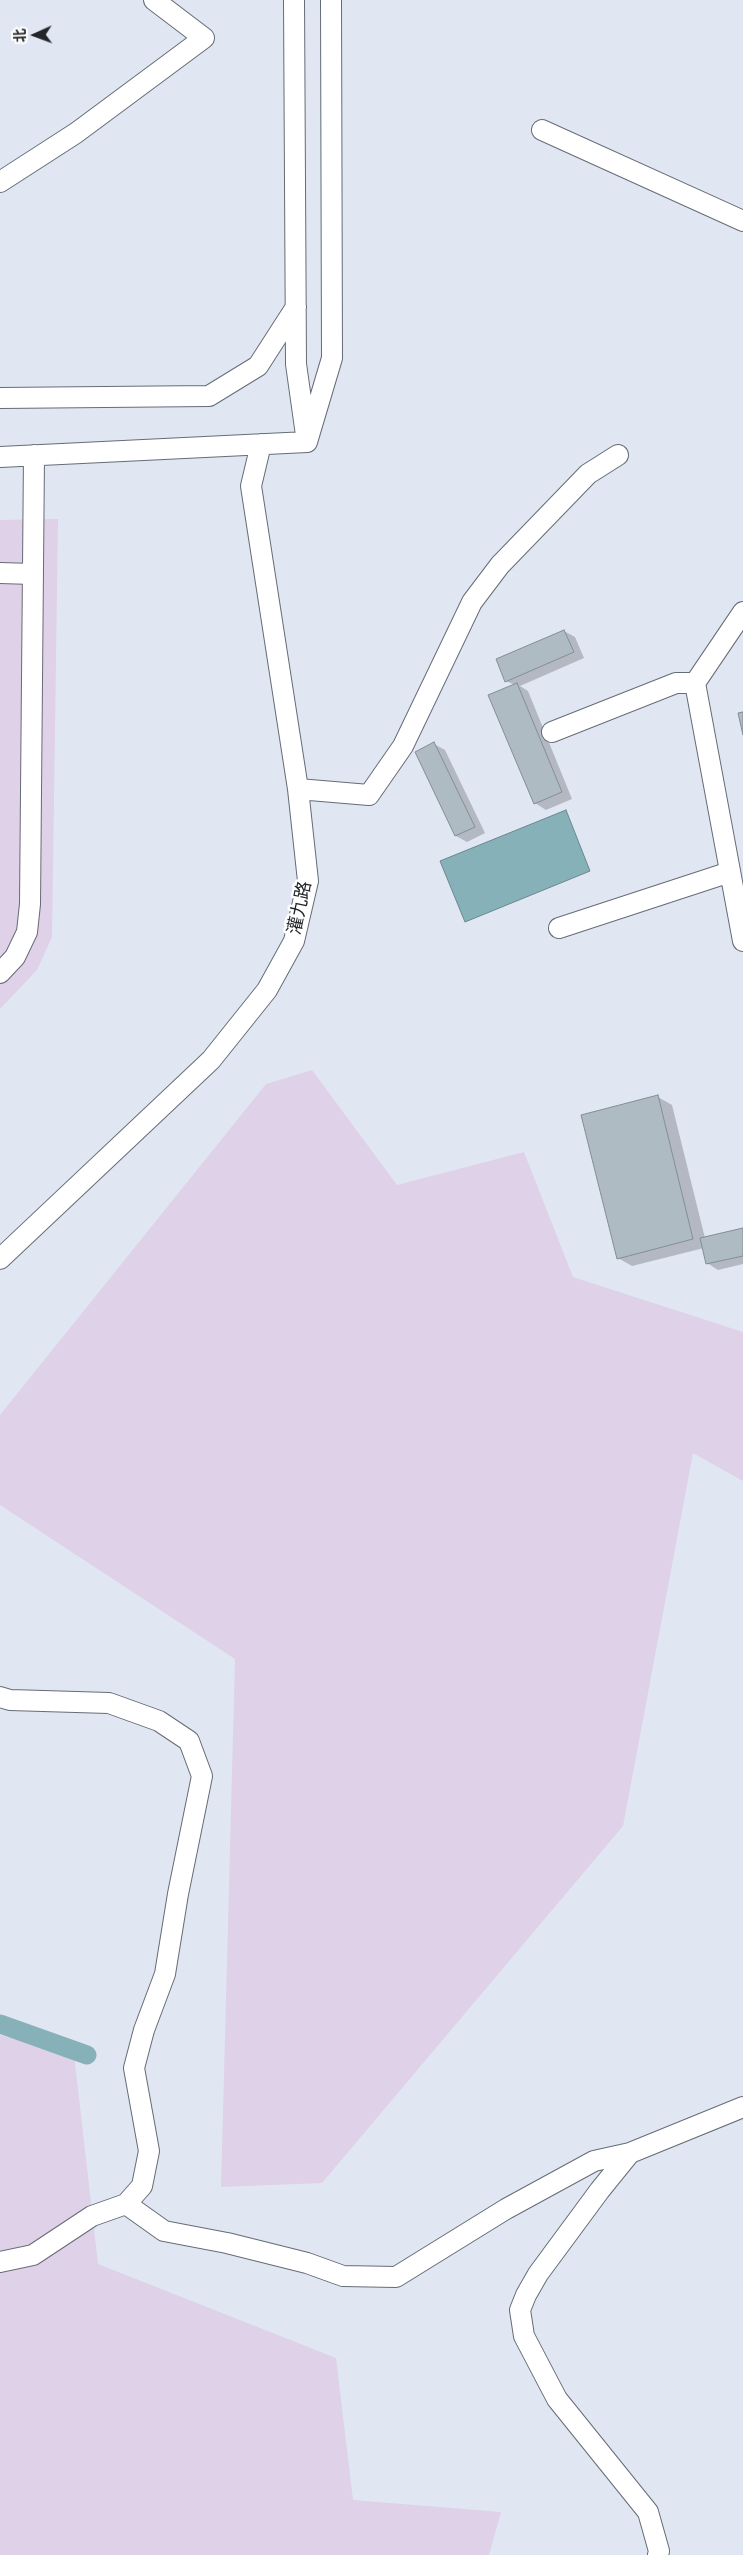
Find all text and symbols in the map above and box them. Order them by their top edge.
north arrow [10,10,60,60]
text: 北 [10,28,29,43]
street label: 灌九路 [284,879,316,937]

